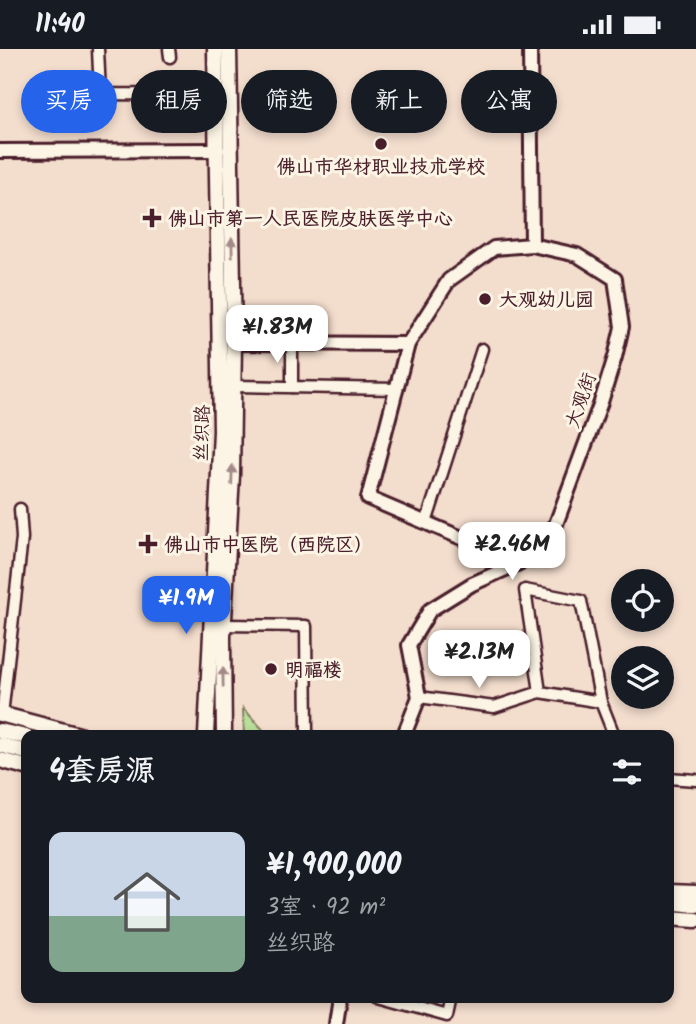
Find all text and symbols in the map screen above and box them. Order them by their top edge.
text: 11:40 [35,4,85,46]
chip: 买房 [21,70,117,133]
chip: 租房 [131,70,227,133]
chip: 筛选 [241,70,337,133]
chip: 新上 [351,70,447,133]
chip: 公寓 [461,70,557,133]
marker: 佛山市华材职业技术学校 [373,136,389,152]
place label: 佛山市华材职业技术学校 [276,153,486,183]
place label: 佛山市第一人民医院皮肤医学中心 [168,205,453,235]
marker: 佛山市第一人民医院皮肤医学中心 [142,208,162,228]
one-way arrow [227,236,238,258]
place label: 大观幼儿园 [499,286,594,316]
marker: 大观幼儿园 [477,291,493,307]
pin: ¥1.83M [220,305,334,365]
text: ¥1.83M [242,310,312,346]
street label: 大观街 [558,369,605,432]
street label: 丝织路 [187,404,219,462]
one-way arrow [226,463,238,485]
pin: ¥2.46M [455,523,569,582]
text: ¥2.46M [474,527,550,563]
place label: 佛山市中医院（西院区） [164,531,373,561]
marker: 佛山市中医院（西院区） [138,534,158,554]
map controls [611,569,674,709]
button: locate [611,569,674,632]
pin: ¥1.9M [137,577,235,636]
text: ¥1.9M [158,581,214,617]
pin: ¥2.13M [422,631,536,690]
text: ¥2.13M [444,635,514,671]
button: layers [611,646,674,709]
place label: 明福楼 [285,656,342,686]
marker: 明福楼 [263,661,279,677]
one-way arrow [217,666,229,688]
text: 4套房源 [49,748,155,796]
icon: filters [608,753,646,791]
text: ¥1,900,000 [266,842,401,890]
icon: home [105,860,189,944]
text: 3室 · 92 m² [266,890,385,926]
text: 丝织路 [266,926,335,962]

